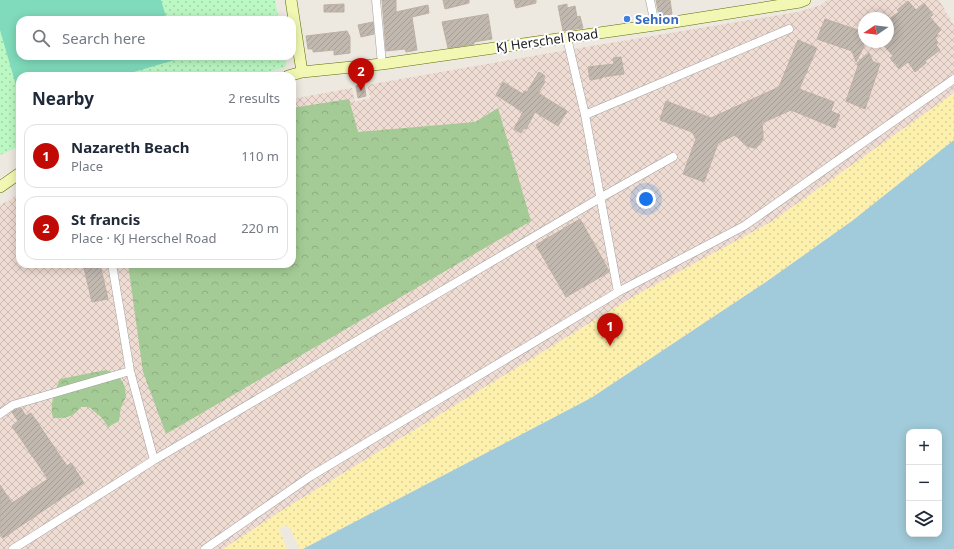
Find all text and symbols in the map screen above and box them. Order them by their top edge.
place label: Sehion [635,10,679,28]
north arrow [858,12,894,48]
marker: Sehion [622,14,632,24]
search box [16,16,296,60]
street label: KJ Herschel Road [495,24,599,56]
icon: search [30,27,52,49]
text: Search here [62,28,145,48]
pin: 2 [348,58,374,91]
text: Nearby [32,87,94,110]
text: 2 results [228,89,280,107]
text: Nazareth Beach [71,137,190,157]
text: 1 [42,147,50,165]
text: 110 m [241,147,279,165]
text: Place [71,157,103,175]
your location [636,189,656,209]
text: St francis [71,209,140,229]
text: 2 [42,219,50,237]
text: 220 m [241,219,279,237]
text: Place · KJ Herschel Road [71,229,216,247]
pin: 1 [597,313,623,346]
map controls [906,429,942,537]
button: + [906,429,942,465]
button: − [906,465,942,501]
button: layers [906,501,942,537]

